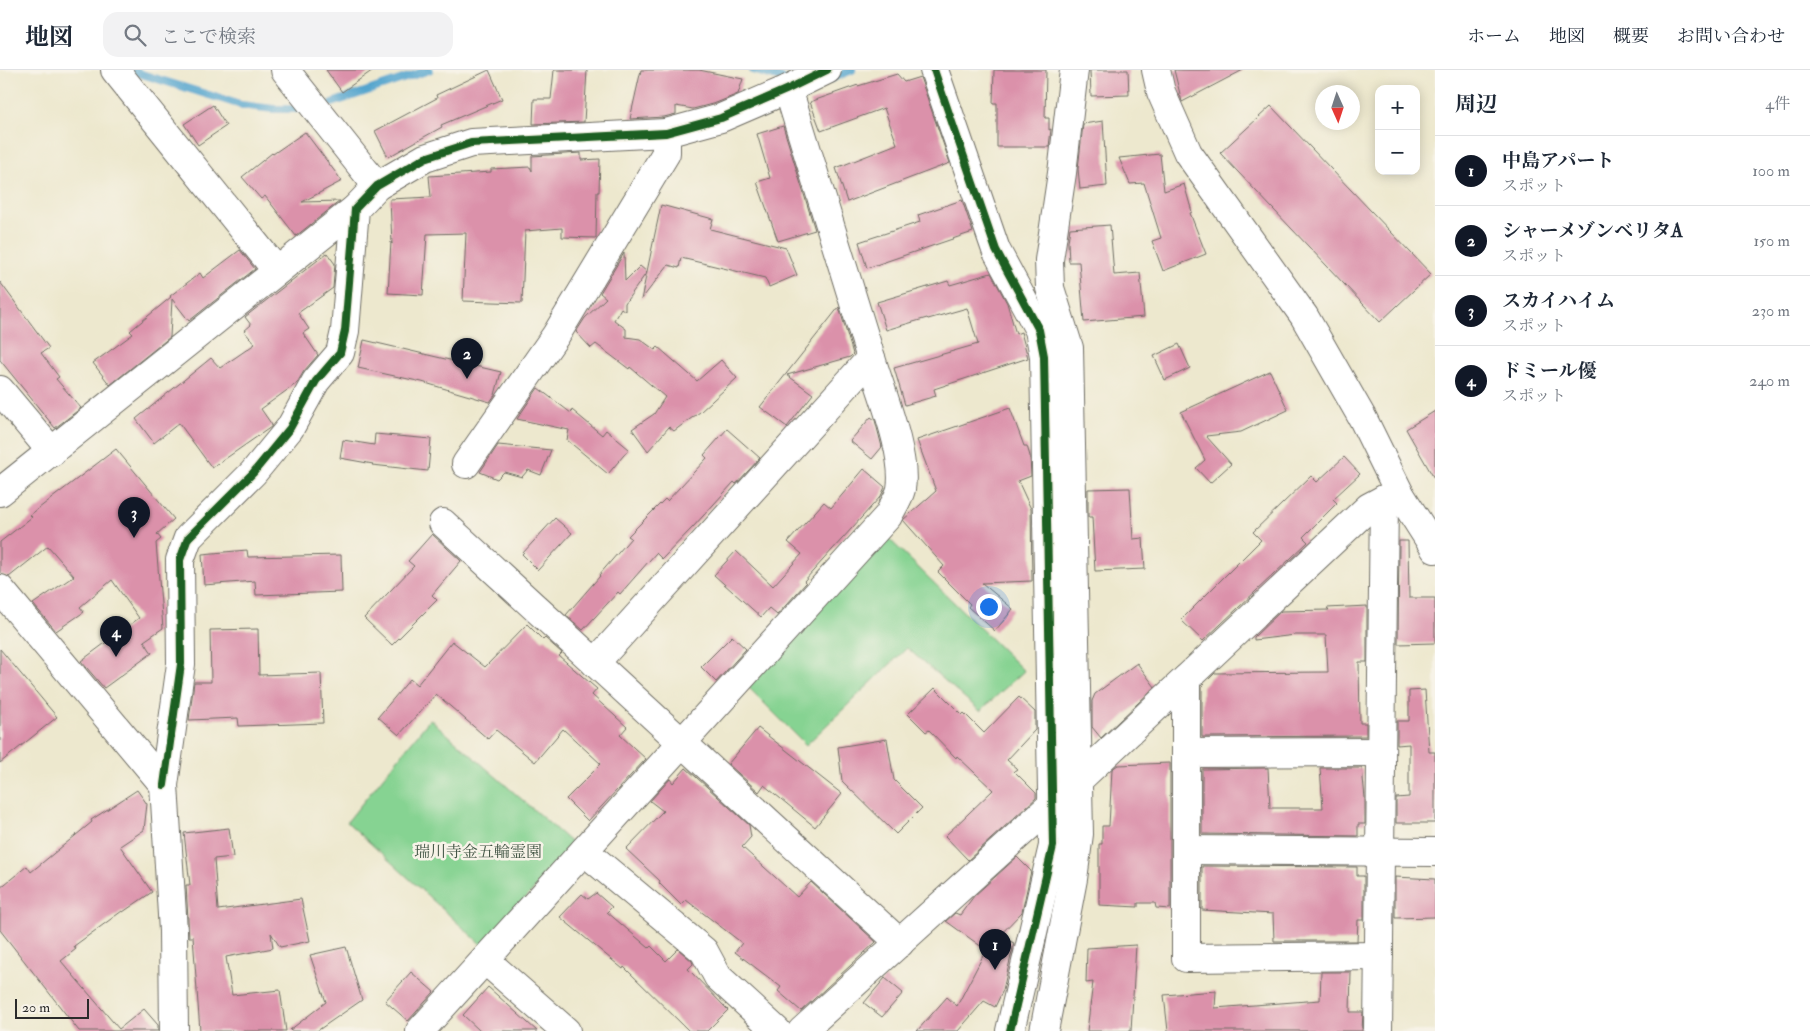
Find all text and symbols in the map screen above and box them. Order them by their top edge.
search box [103,12,453,57]
icon: search [121,21,149,49]
text: 地図 [25,22,73,53]
text: ここで検索 [161,25,256,49]
text: ホーム [1467,25,1521,48]
text: 地図 [1549,25,1585,48]
text: 概要 [1613,25,1649,48]
text: お問い合わせ [1677,25,1785,48]
north arrow [1315,85,1360,130]
map controls [1375,85,1420,175]
button: + [1375,85,1420,130]
text: 周辺 [1455,91,1497,118]
text: 4件 [1765,94,1790,114]
button: − [1375,130,1420,175]
text: 中島アパート [1502,149,1614,173]
text: 1 [1468,161,1474,181]
text: 100 m [1752,161,1790,181]
text: スポット [1502,176,1566,196]
text: シャーメゾンベリタA [1502,219,1683,243]
text: 2 [1467,231,1475,251]
text: 150 m [1753,231,1790,251]
text: スポット [1502,246,1566,266]
text: スカイハイム [1502,289,1615,313]
text: 3 [1468,301,1474,321]
text: 230 m [1752,301,1790,321]
text: スポット [1502,316,1566,336]
pin: 2 [451,338,483,379]
text: ドミール優 [1502,359,1597,383]
text: 4 [1467,371,1475,391]
text: 240 m [1749,371,1790,391]
text: スポット [1502,386,1566,406]
pin: 3 [118,497,150,538]
your location [976,594,1002,620]
pin: 4 [100,616,132,657]
park label: 瑞川寺金五輪霊園 [414,842,542,862]
pin: 1 [979,929,1011,970]
scale bar [15,996,89,1019]
text: 20 m [22,999,50,1016]

